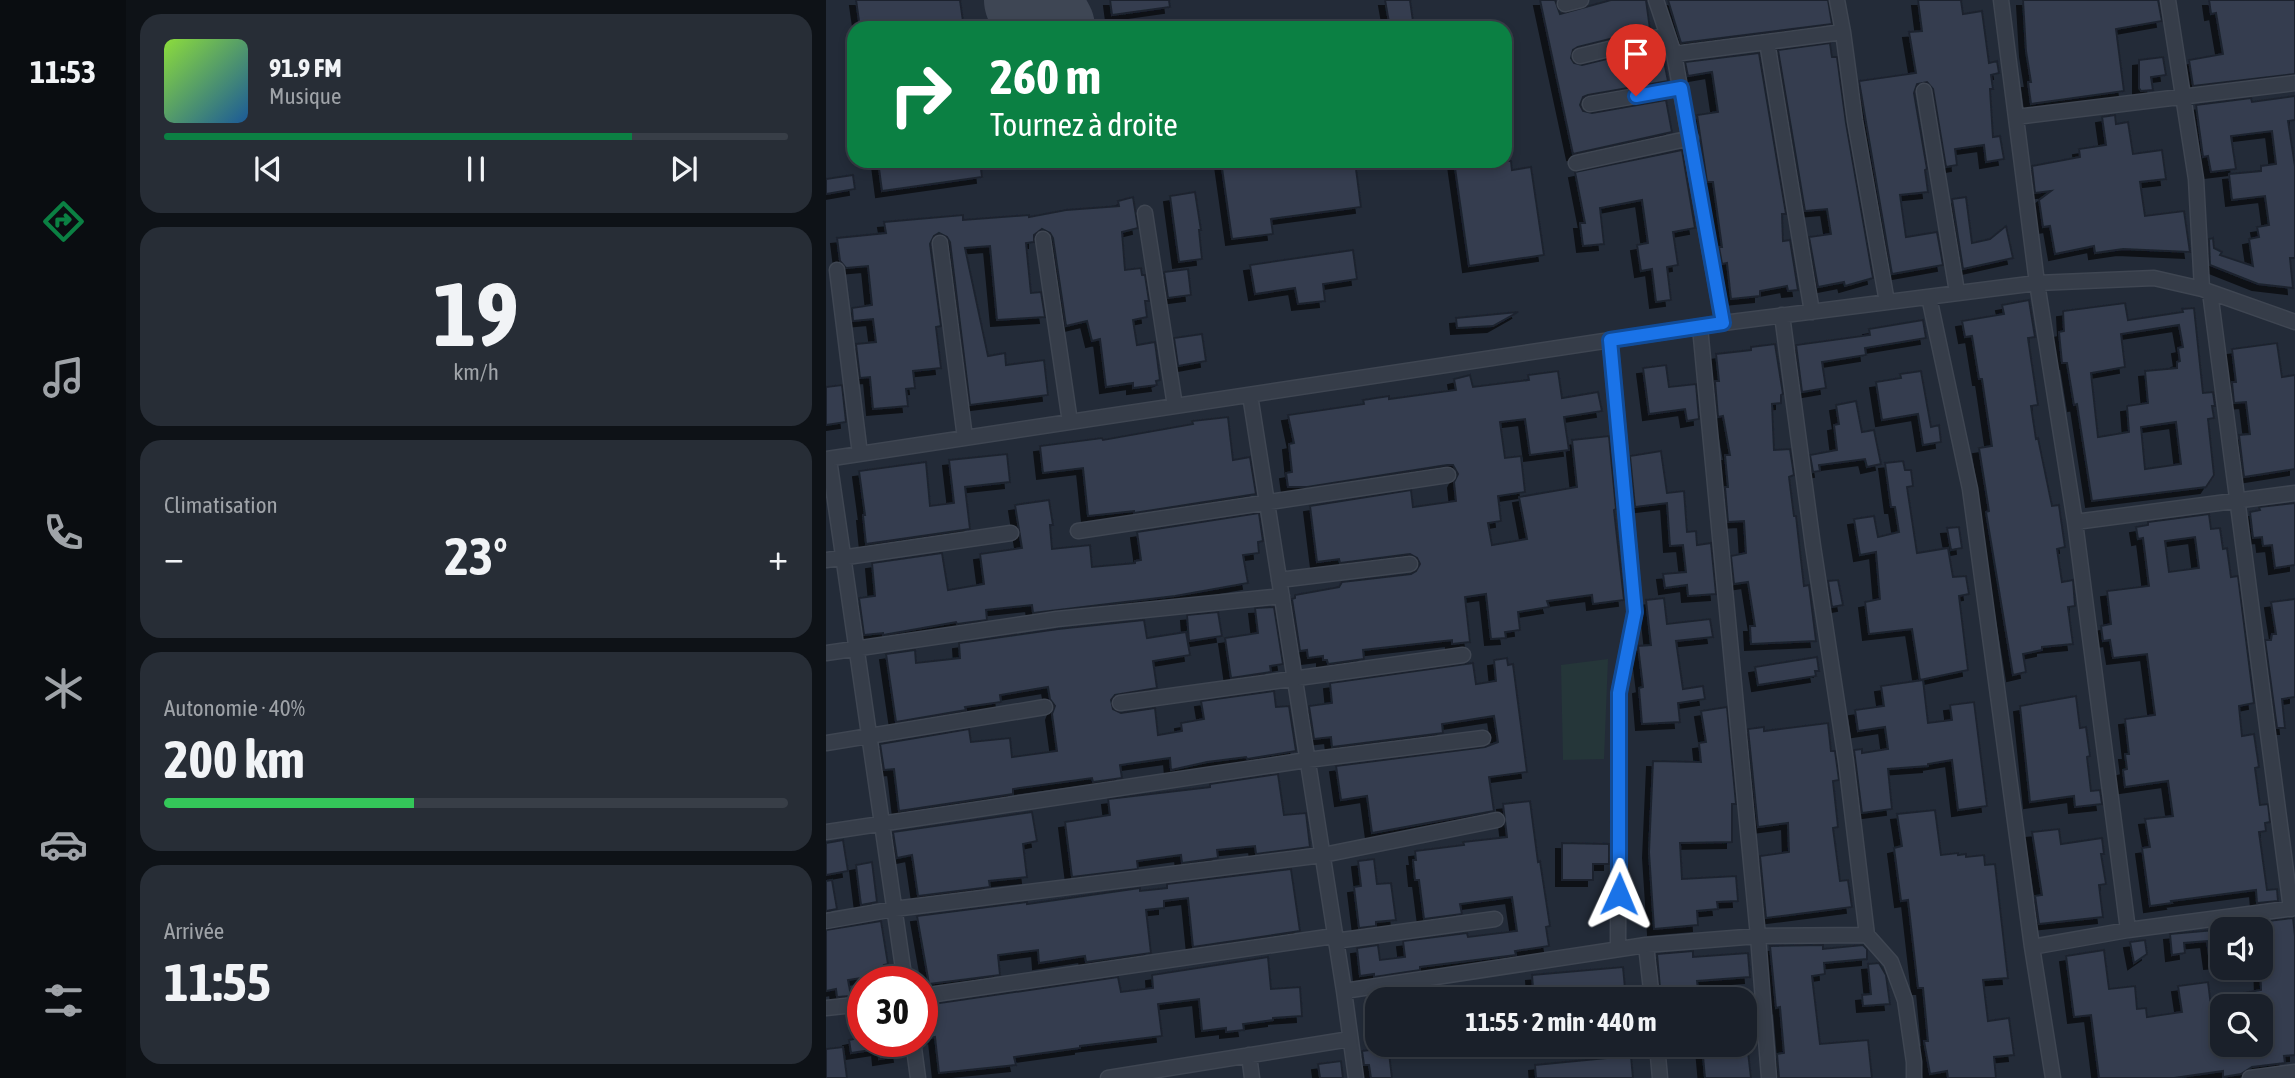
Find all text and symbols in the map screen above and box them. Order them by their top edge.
pin [1606,24,1666,96]
icon: arrive [1617,35,1655,73]
text: 260 m [990,48,1101,104]
icon: right [875,49,966,140]
text: 11:53 [30,53,96,90]
text: 91.9 FM [269,53,342,83]
text: Musique [269,83,341,109]
text: Tournez à droite [990,106,1178,143]
icon: previous [249,150,287,188]
icon: pause [457,150,495,188]
icon: next [665,150,703,188]
icon: directions [39,197,88,246]
text: 19 [433,261,519,365]
icon: music [39,353,88,402]
text: km/h [453,359,499,385]
text: Climatisation [164,492,278,518]
icon: phone [39,508,88,557]
text: 23° [444,526,508,586]
text: − [164,535,184,578]
text: + [768,535,788,578]
icon: climate [39,664,88,713]
text: Autonomie · 40% [164,695,305,721]
text: 200 km [164,729,305,789]
icon: car [39,820,88,869]
position arrow [1582,857,1656,931]
map controls [2210,917,2273,1057]
button: sound [2210,917,2273,980]
text: Arrivée [164,918,224,944]
text: 11:55 [164,952,271,1012]
speed limit sign: 30 [847,966,938,1057]
icon: filters [39,976,88,1025]
button: search [2210,994,2273,1057]
text: 11:55 · 2 min · 440 m [1466,1007,1656,1037]

